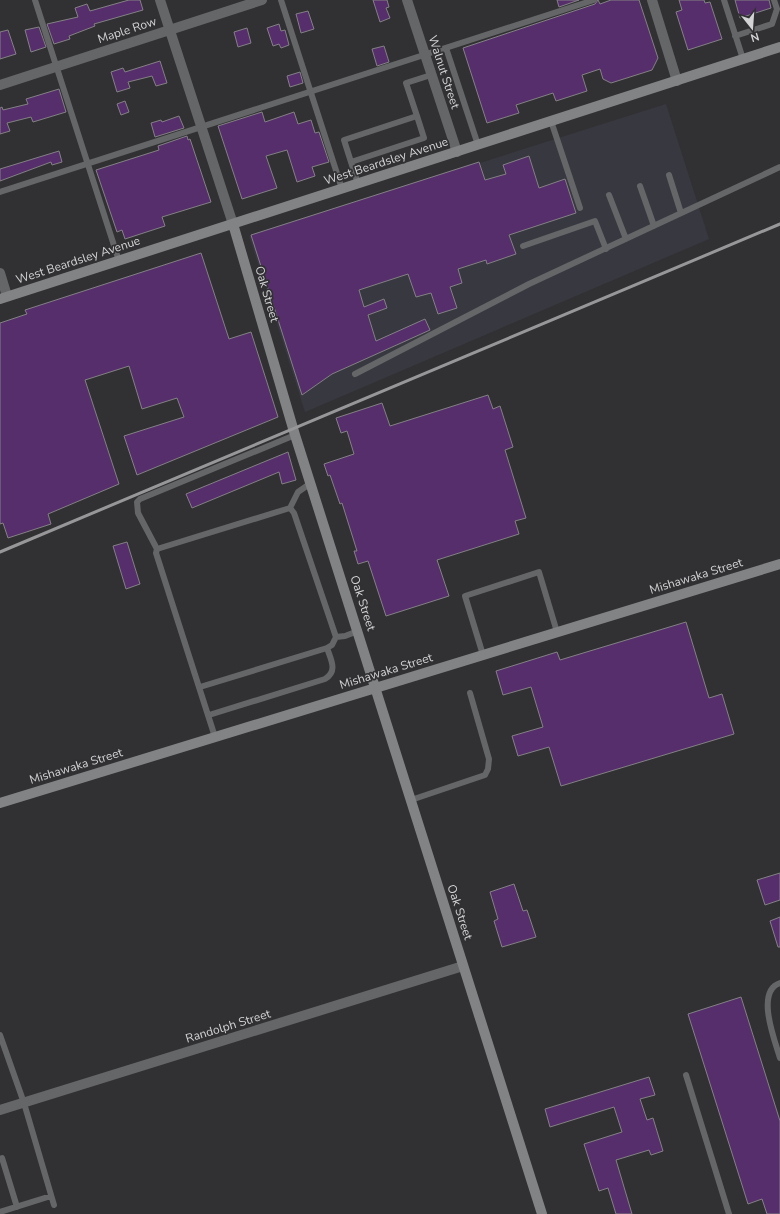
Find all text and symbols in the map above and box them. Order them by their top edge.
north arrow [732,8,772,48]
street label: Maple Row [95,13,159,47]
text: N [749,29,761,45]
street label: Walnut Street [425,33,464,111]
street label: West Beardsley Avenue [322,133,450,189]
street label: West Beardsley Avenue [14,232,142,288]
street label: Oak Street [251,264,283,325]
street label: Mishawaka Street [648,554,745,598]
street label: Oak Street [347,573,380,634]
street label: Mishawaka Street [338,649,435,693]
street label: Mishawaka Street [28,744,125,788]
street label: Oak Street [444,882,477,943]
street label: Randolph Street [184,1005,273,1047]

